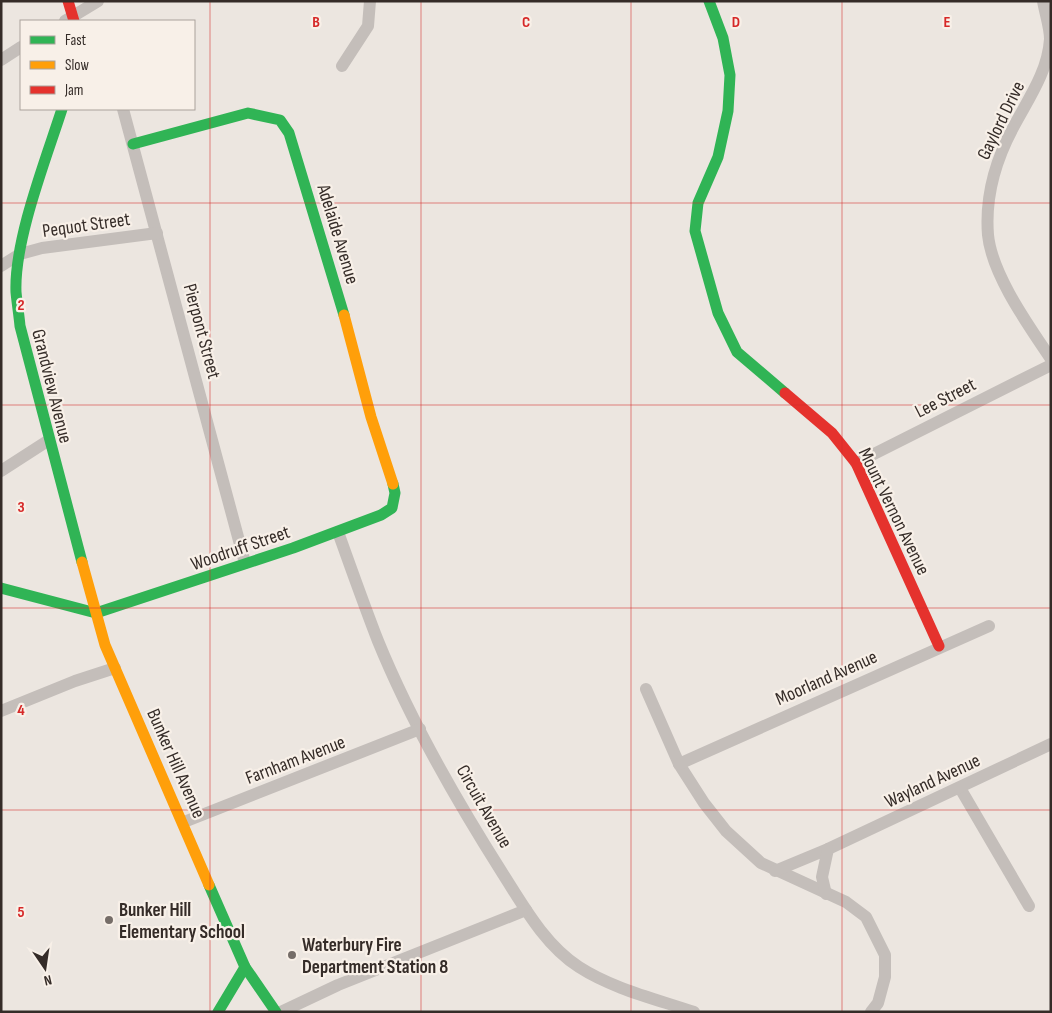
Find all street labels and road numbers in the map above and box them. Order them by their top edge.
street label: Gaylord Drive [972,78,1030,164]
street label: Adelaide Avenue [311,181,364,287]
street label: Pequot Street [41,208,132,243]
street label: Pierpont Street [178,281,225,382]
street label: Grandview Avenue [26,327,77,446]
street label: Lee Street [911,373,980,423]
street label: Mount Vernon Avenue [853,444,934,579]
street label: Woodruff Street [188,521,293,576]
street label: Moorland Avenue [772,646,881,711]
street label: Bunker Hill Avenue [141,705,210,822]
street label: Farnham Avenue [242,731,349,790]
street label: Wayland Avenue [881,749,984,813]
street label: Circuit Avenue [451,761,517,852]

